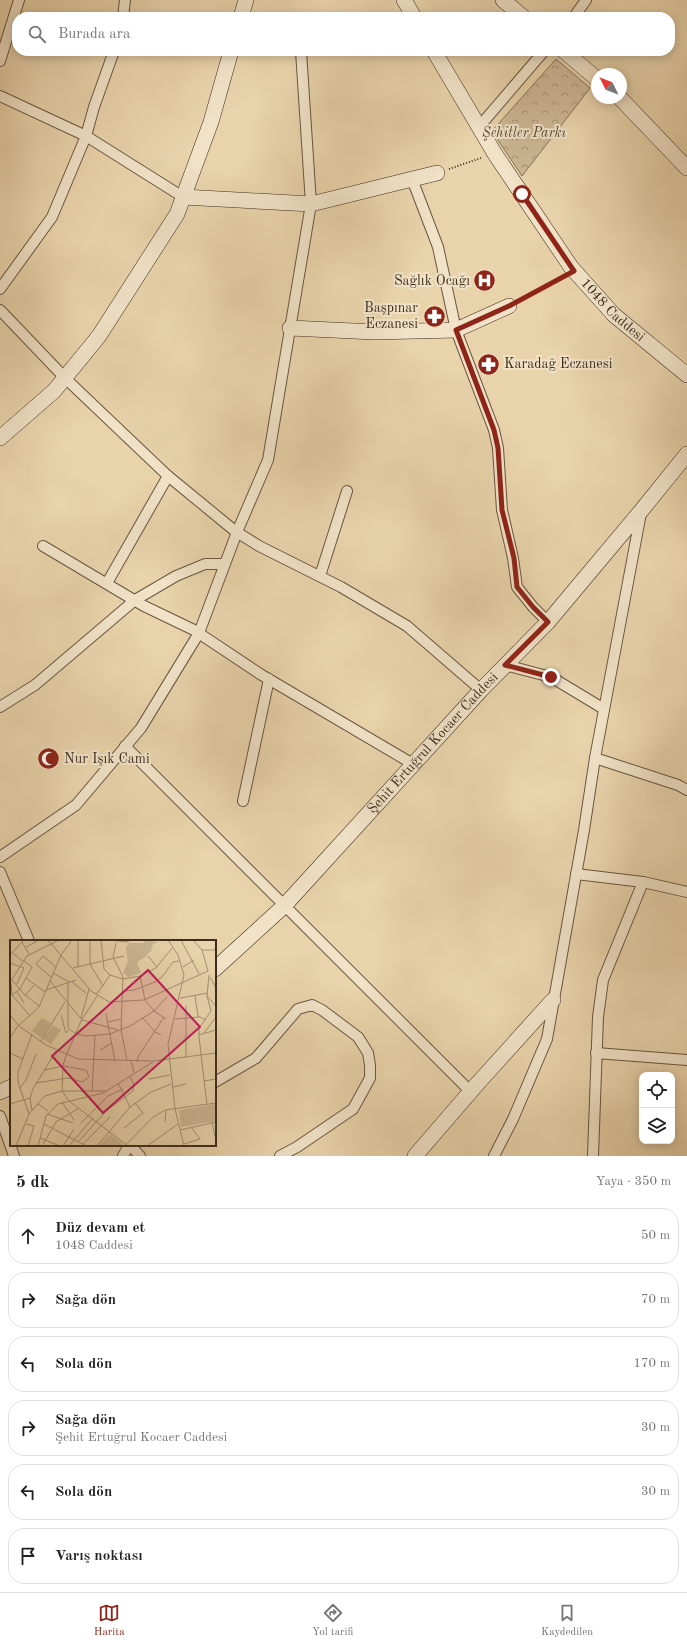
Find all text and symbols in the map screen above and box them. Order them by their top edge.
search box [12,12,675,56]
icon: search [26,23,48,45]
text: Burada ara [58,27,130,42]
north arrow [591,68,627,104]
park label: Şehitler Parkı [482,126,566,141]
route start [513,185,531,203]
hospital icon: Sağlık Ocağı [472,268,498,294]
place label: Sağlık Ocağı [394,274,470,288]
street label: 1048 Caddesi [578,276,648,344]
place label: Başpınar Eczanesi [364,301,418,331]
pharmacy icon: Başpınar Eczanesi [421,303,447,329]
pharmacy icon: Karadağ Eczanesi [475,351,501,377]
place label: Karadağ Eczanesi [504,357,613,371]
route end [542,668,560,686]
street label: Şehit Ertuğrul Kocaer Caddesi [365,670,501,816]
mosque icon: Nur Işık Cami [36,746,62,772]
place label: Nur Işık Cami [64,752,150,766]
inset map [10,940,216,1146]
map controls [639,1072,675,1144]
button: locate [639,1072,675,1108]
button: layers [639,1108,675,1144]
text: 5 dk [16,1174,49,1191]
text: Yaya · 350 m [596,1175,671,1188]
text: Düz devam et [55,1221,145,1236]
icon: ahead [17,1225,39,1247]
text: 50 m [641,1229,670,1242]
text: 1048 Caddesi [55,1239,133,1252]
icon: right [17,1289,39,1311]
text: Sağa dön [55,1293,116,1308]
text: 70 m [641,1293,670,1306]
icon: left [17,1353,39,1375]
text: Sola dön [55,1357,112,1372]
text: 170 m [633,1357,670,1370]
text: Sağa dön [55,1413,116,1428]
icon: right [17,1417,39,1439]
text: 30 m [641,1421,670,1434]
text: Şehit Ertuğrul Kocaer Caddesi [55,1431,227,1444]
icon: left [17,1481,39,1503]
text: Sola dön [55,1485,112,1500]
text: 30 m [641,1485,670,1498]
icon: arrive [17,1545,39,1567]
text: Varış noktası [55,1549,143,1564]
tab: Harita [94,1602,125,1640]
tab: Yol tarifi [312,1602,353,1640]
tab: Kaydedilen [541,1602,593,1640]

